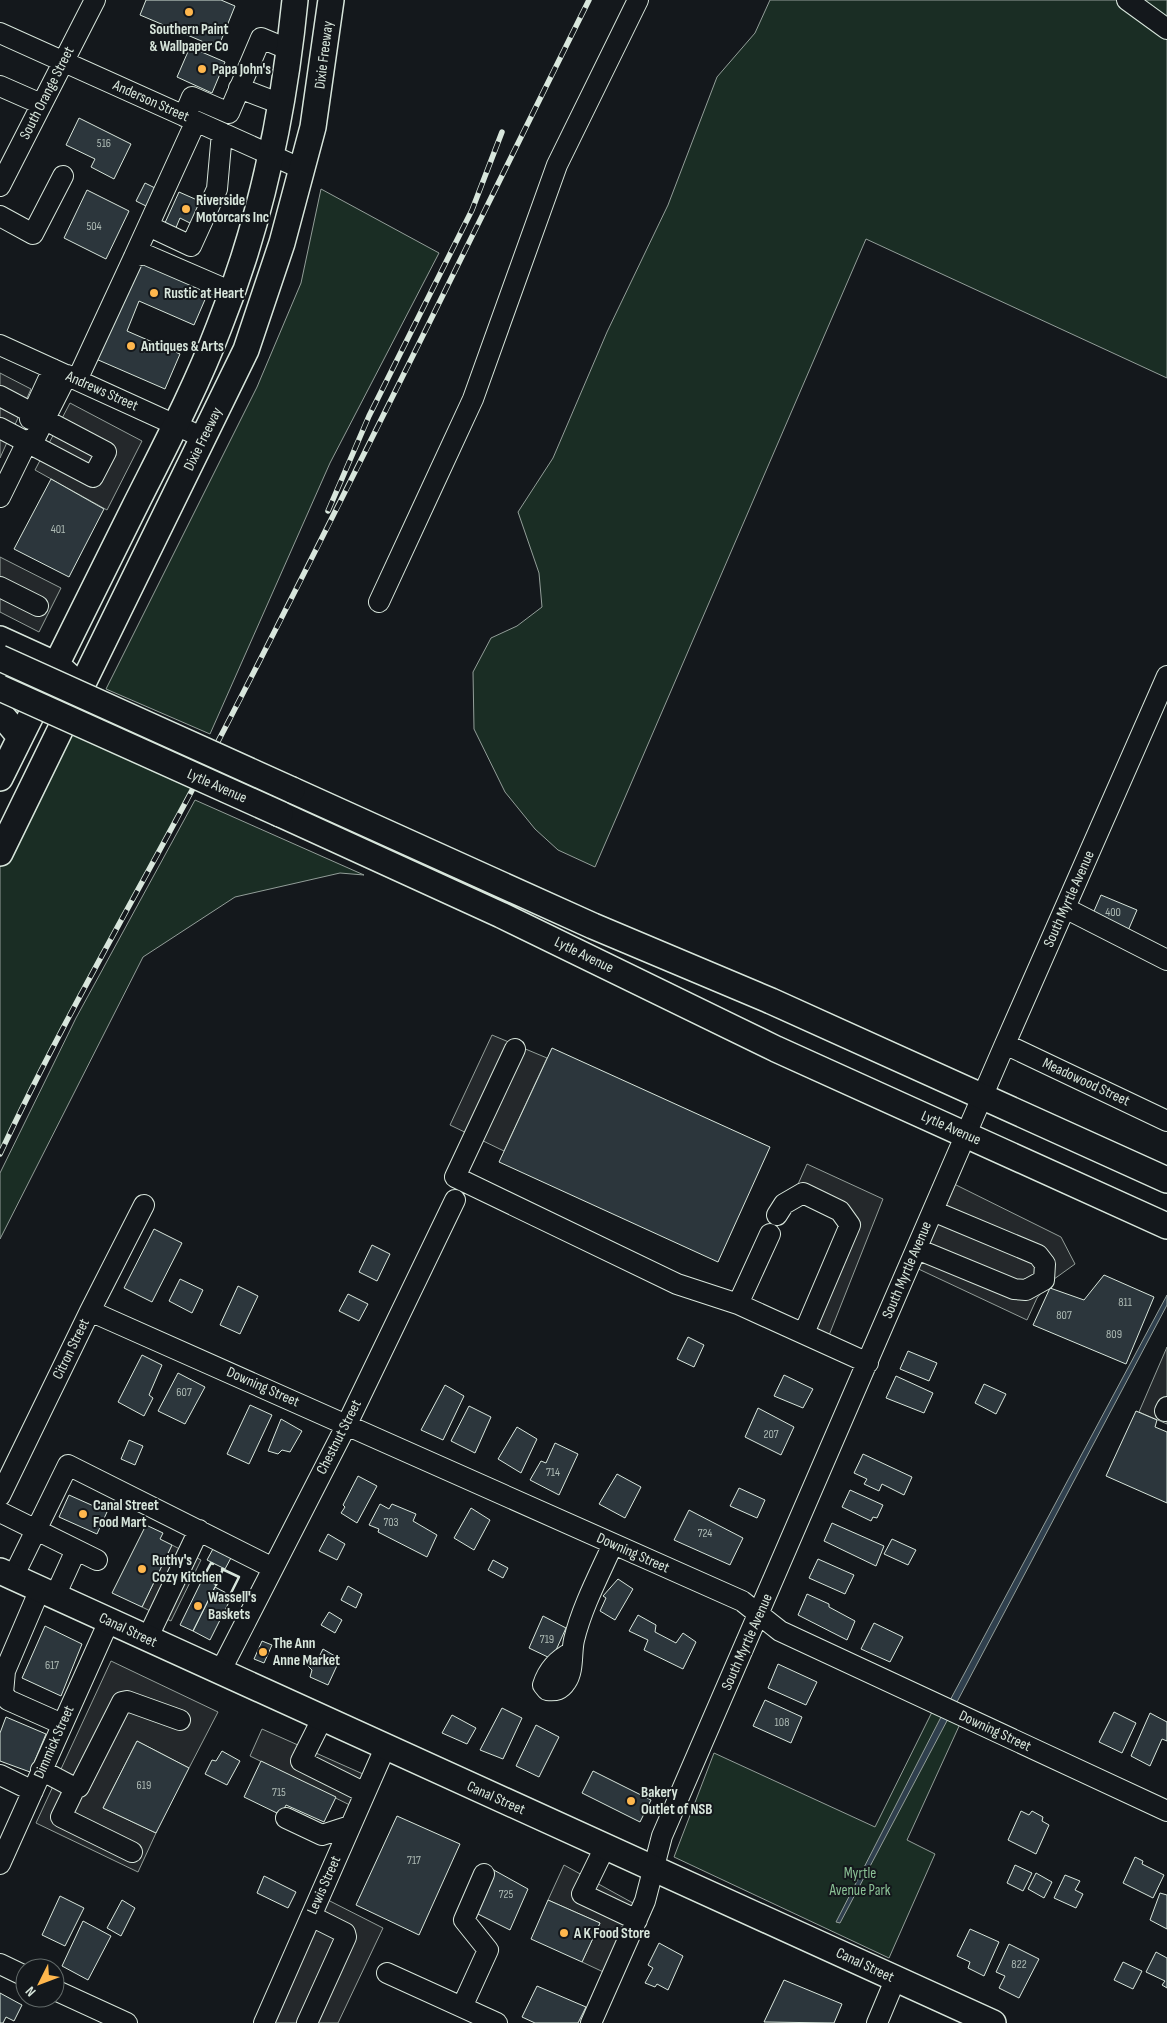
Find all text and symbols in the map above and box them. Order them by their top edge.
marker: Southern Paint & Wallpaper Co [183,6,195,18]
place label: Southern Paint & Wallpaper Co [149,20,229,56]
street label: Dixie Freeway [310,20,338,90]
street label: South Orange Street [15,43,79,143]
place label: Papa John's [212,60,271,79]
marker: Papa John's [196,63,208,75]
street label: Anderson Street [109,75,193,126]
house number: 516 [97,136,111,151]
place label: Riverside Motorcars Inc [196,191,269,227]
marker: Riverside Motorcars Inc [180,203,192,215]
house number: 504 [86,219,102,234]
place label: Rustic at Heart [164,284,244,303]
marker: Rustic at Heart [148,287,160,299]
place label: Antiques & Arts [140,337,224,356]
marker: Antiques & Arts [125,340,137,352]
street label: Andrews Street [62,366,142,416]
street label: Dixie Freeway [179,404,227,474]
house number: 401 [51,522,66,537]
street label: Lytle Avenue [184,764,250,808]
street label: South Myrtle Avenue [1039,848,1099,950]
house number: 400 [1105,905,1121,920]
street label: Lytle Avenue [551,933,617,977]
street label: Meadowood Street [1039,1053,1133,1111]
street label: Lytle Avenue [918,1106,984,1150]
street label: South Myrtle Avenue [878,1218,936,1322]
house number: 811 [1118,1295,1133,1310]
house number: 807 [1056,1308,1072,1323]
street label: Citron Street [48,1315,94,1383]
house number: 809 [1106,1327,1122,1342]
street label: Downing Street [224,1363,303,1412]
house number: 607 [176,1385,192,1400]
street label: Chestnut Street [312,1396,366,1477]
house number: 207 [763,1427,779,1442]
house number: 714 [546,1465,560,1480]
place label: Canal Street Food Mart [93,1496,159,1532]
marker: Canal Street Food Mart [77,1508,89,1520]
house number: 703 [383,1515,399,1530]
house number: 724 [698,1526,712,1541]
street label: Downing Street [594,1529,673,1578]
place label: Ruthy's Cozy Kitchen [152,1551,222,1587]
marker: Ruthy's Cozy Kitchen [136,1563,148,1575]
place label: Wassell's Baskets [208,1588,257,1624]
street label: South Myrtle Avenue [717,1591,777,1693]
marker: Wassell's Baskets [192,1600,204,1612]
street label: Canal Street [96,1608,160,1652]
house number: 719 [540,1632,554,1647]
place label: The Ann Anne Market [272,1634,340,1670]
marker: The Ann Anne Market [257,1646,269,1658]
house number: 617 [45,1658,59,1673]
street label: Dimmick Street [29,1702,79,1781]
street label: Downing Street [956,1706,1035,1756]
house number: 108 [775,1715,789,1730]
street label: Canal Street [464,1777,528,1819]
house number: 619 [137,1778,151,1793]
place label: Bakery Outlet of NSB [641,1783,712,1819]
house number: 715 [272,1785,286,1800]
marker: Bakery Outlet of NSB [625,1795,637,1807]
street label: Lewis Street [303,1852,345,1917]
house number: 717 [407,1853,421,1868]
park label: Myrtle Avenue Park [828,1864,891,1900]
house number: 725 [499,1887,513,1902]
place label: A K Food Store [573,1924,650,1943]
marker: A K Food Store [558,1927,570,1939]
street label: Canal Street [833,1943,897,1987]
house number: 822 [1011,1957,1027,1972]
north arrow [15,1958,65,2008]
text: N [22,1983,40,2000]

